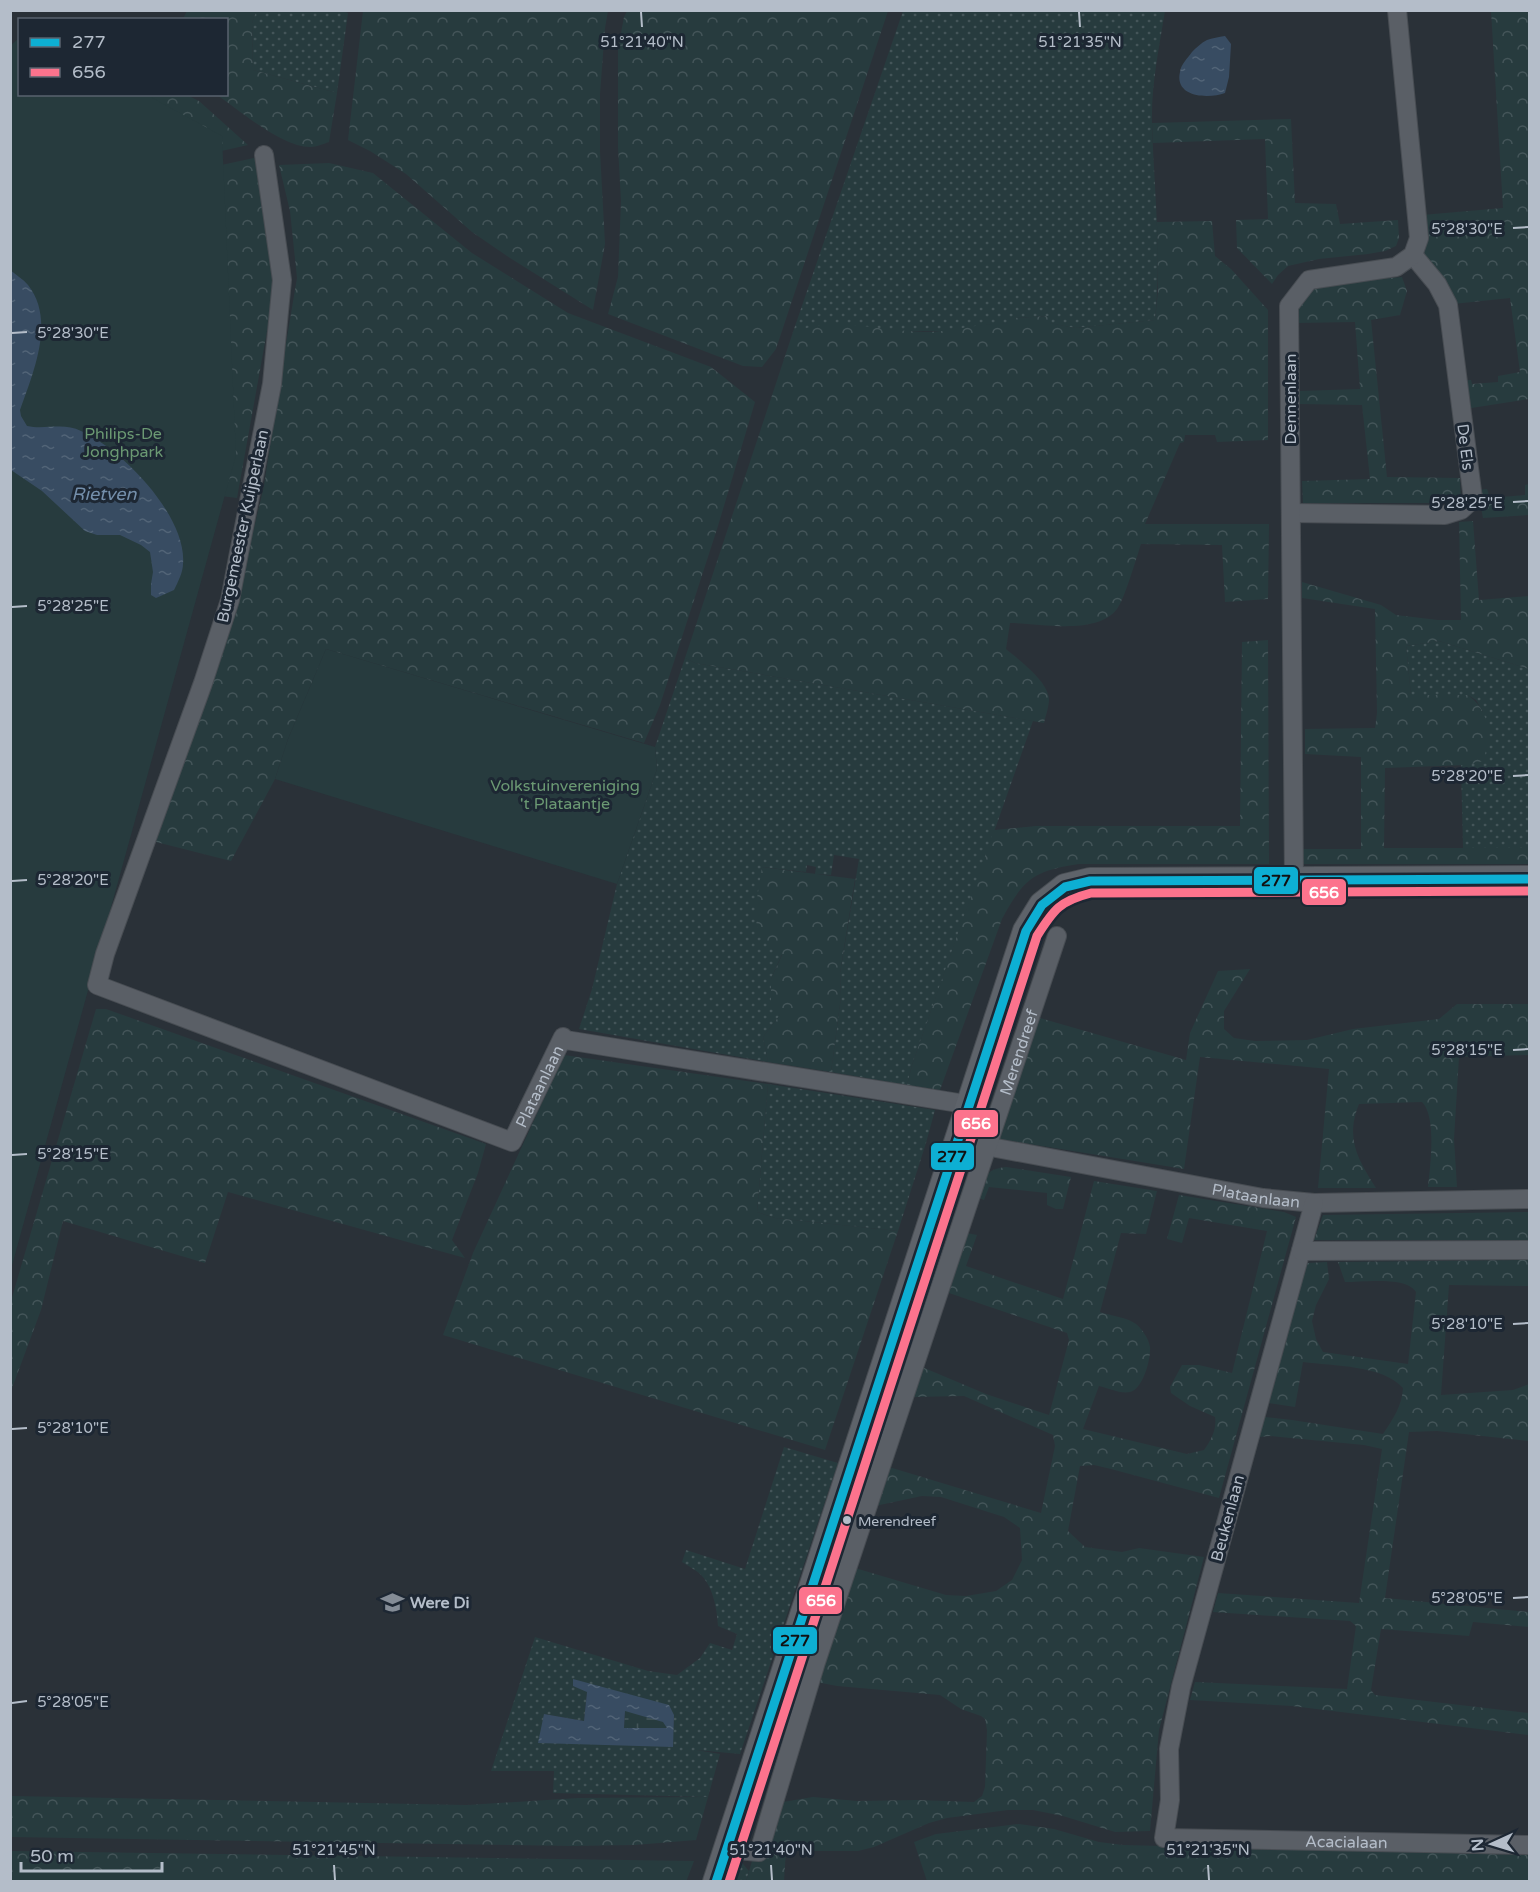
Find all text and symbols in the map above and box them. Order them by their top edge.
legend [18,18,228,96]
text: 277 [72,31,106,53]
text: 51°21'40"N [600,33,684,51]
text: 51°21'35"N [1038,33,1122,51]
text: 656 [72,61,106,83]
text: 5°28'30"E [1431,220,1503,238]
text: 5°28'30"E [37,324,109,342]
street label: Dennenlaan [1281,354,1301,444]
street label: De Els [1452,423,1478,472]
park label: Philips-De Jonghpark [83,424,164,462]
street label: Burgemeester Kuijperlaan [213,428,273,625]
water label: Rietven [72,483,137,505]
text: 5°28'25"E [1431,494,1503,512]
text: 5°28'25"E [37,597,109,615]
text: 5°28'20"E [1431,767,1503,785]
park label: Volkstuinvereniging 't Plataantje [490,776,640,814]
line badge: 277 [1253,866,1299,895]
text: 5°28'20"E [37,871,109,889]
text: 277 [1261,871,1291,891]
line badge: 656 [1301,878,1347,906]
text: 656 [1309,883,1339,903]
street label: Merendreef [996,1006,1043,1098]
text: 5°28'15"E [1431,1041,1503,1059]
street label: Plataanlaan [512,1042,568,1131]
line badge: 656 [953,1109,999,1138]
text: 656 [961,1114,991,1134]
line badge: 277 [930,1142,975,1171]
text: 5°28'15"E [37,1145,109,1163]
text: 277 [937,1147,967,1167]
street label: Plataanlaan [1210,1180,1301,1213]
text: 5°28'10"E [1431,1315,1503,1333]
text: 5°28'10"E [37,1419,109,1437]
street label: Beukenlaan [1207,1473,1249,1564]
place label: Merendreef [858,1513,937,1530]
marker: Merendreef [841,1514,853,1526]
line badge: 656 [798,1586,843,1615]
school or university icon: Were Di [379,1589,405,1615]
text: 5°28'05"E [1431,1589,1503,1607]
text: 656 [806,1591,836,1611]
place label: Were Di [410,1593,469,1613]
line badge: 277 [772,1626,818,1655]
text: 277 [780,1631,810,1651]
text: 5°28'05"E [37,1693,109,1711]
north arrow [1462,1814,1522,1874]
street label: Acacialaan [1305,1832,1388,1853]
scale bar [21,1835,162,1873]
text: N [1468,1838,1488,1852]
text: 51°21'45"N [292,1841,376,1859]
text: 51°21'40"N [729,1841,813,1859]
text: 51°21'35"N [1166,1841,1250,1859]
text: 50 m [30,1845,74,1867]

